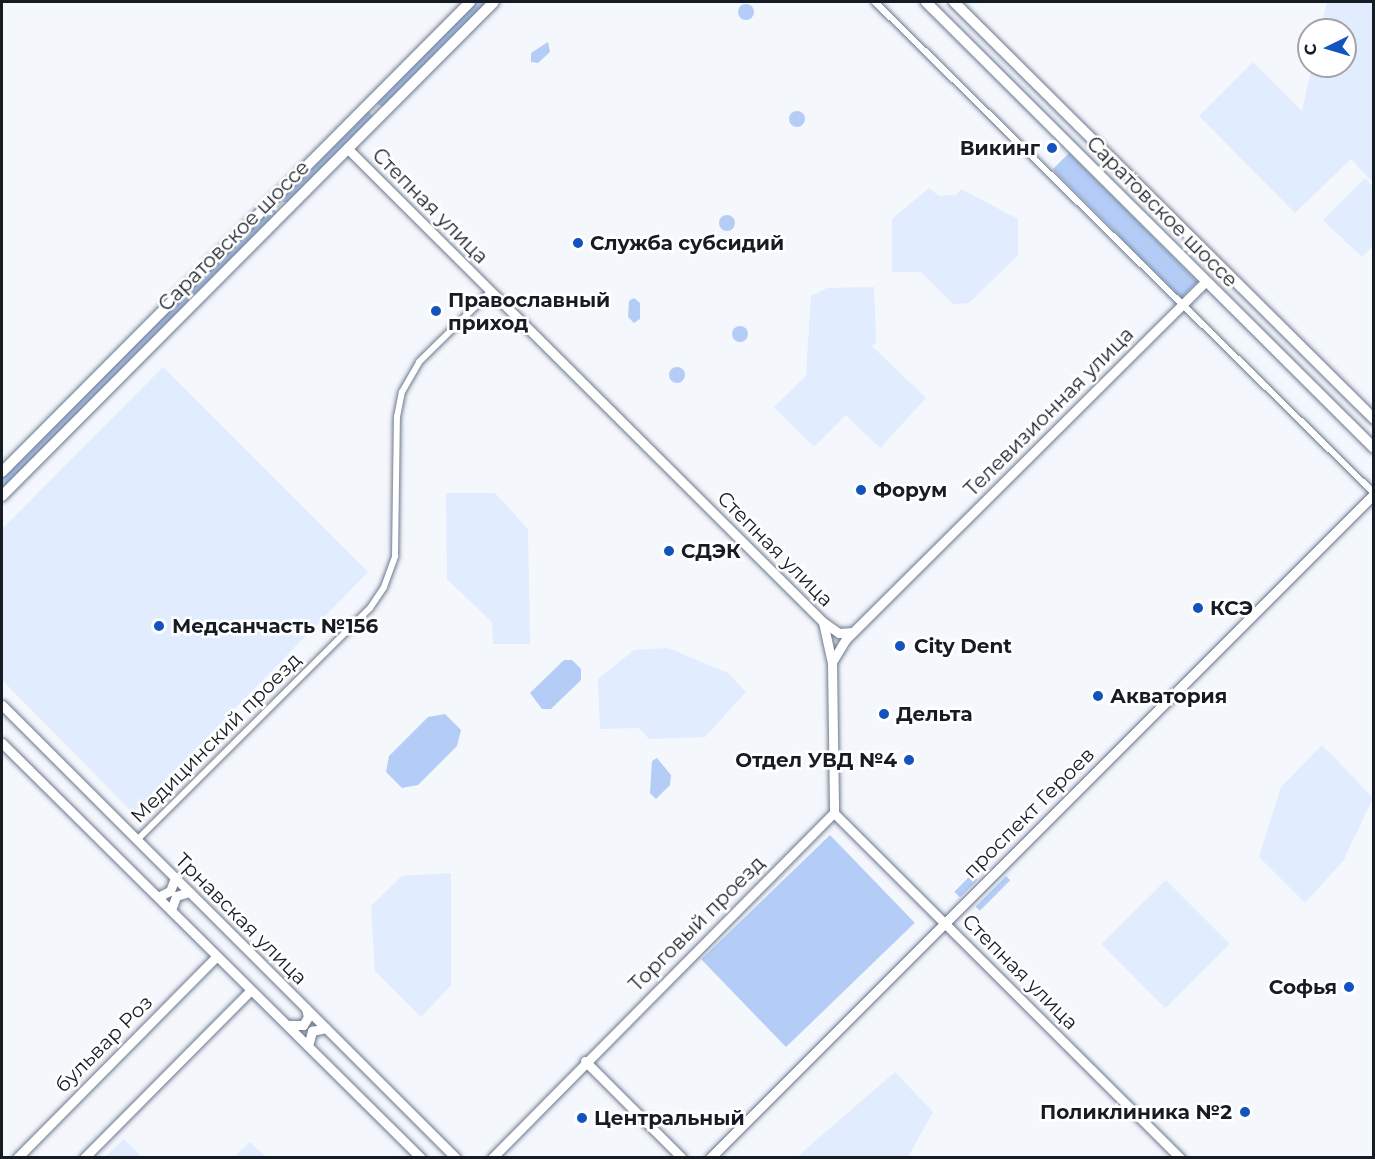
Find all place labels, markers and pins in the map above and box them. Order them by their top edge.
place label: Викинг [960,136,1040,160]
marker: Викинг [1045,141,1059,155]
place label: Служба субсидий [590,231,784,255]
marker: Служба субсидий [571,236,585,250]
place label: Православный приход [448,288,610,335]
marker: Православный приход [429,304,443,318]
place label: Форум [873,478,947,502]
marker: Форум [854,483,868,497]
place label: СДЭК [681,539,741,563]
marker: СДЭК [662,544,676,558]
place label: КСЭ [1210,596,1253,620]
marker: КСЭ [1191,601,1205,615]
place label: Медсанчасть №156 [172,614,378,638]
marker: Медсанчасть №156 [150,617,168,635]
place label: City Dent [914,634,1012,658]
marker: City Dent [891,637,909,655]
place label: Акватория [1110,684,1227,708]
marker: Акватория [1091,689,1105,703]
place label: Дельта [896,702,972,726]
marker: Дельта [877,707,891,721]
place label: Отдел УВД №4 [735,748,897,772]
marker: Отдел УВД №4 [902,753,916,767]
place label: Софья [1269,975,1337,999]
marker: Софья [1342,980,1356,994]
place label: Поликлиника №2 [1040,1100,1232,1124]
marker: Поликлиника №2 [1236,1103,1254,1121]
place label: Центральный [594,1106,745,1130]
marker: Центральный [575,1111,589,1125]

